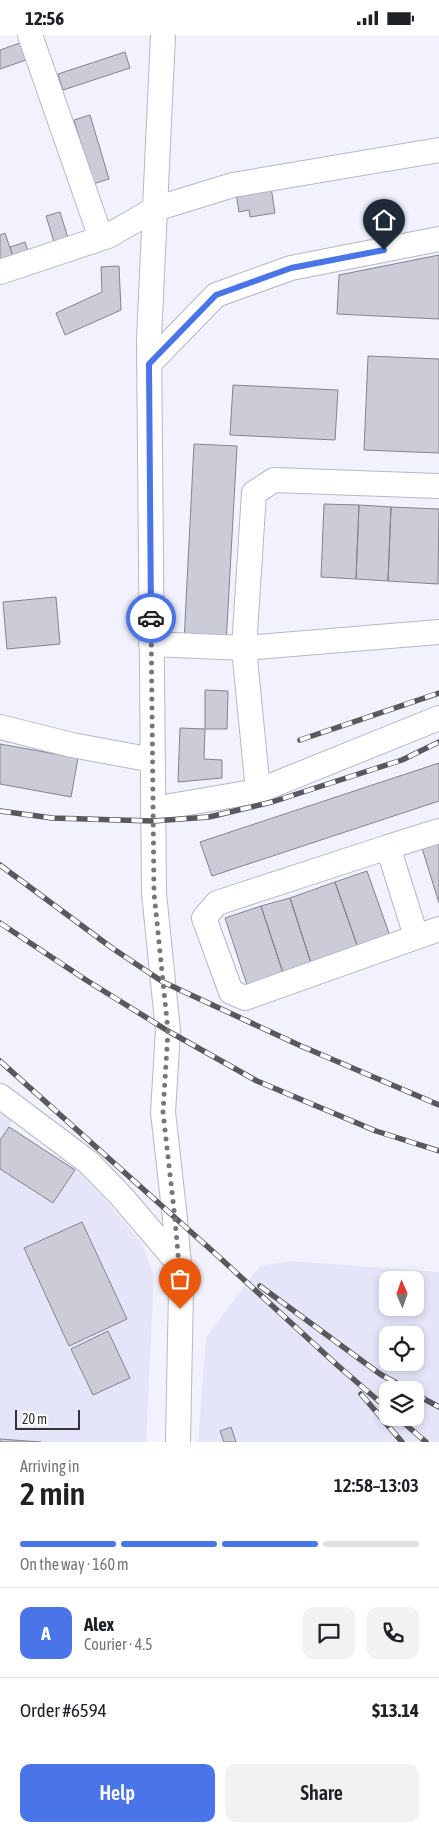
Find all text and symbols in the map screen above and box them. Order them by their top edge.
text: 12:56 [25,7,64,29]
pin [363,199,405,250]
icon: home [370,206,398,234]
courier [126,593,176,643]
icon: car [137,604,165,632]
pin [159,1258,201,1309]
icon: bag [166,1265,194,1293]
north arrow [379,1271,424,1316]
map controls [379,1271,424,1426]
button: locate [379,1326,424,1371]
button: layers [379,1381,424,1426]
scale bar [15,1407,80,1430]
text: 20 m [22,1411,47,1427]
text: Arriving in [20,1457,80,1475]
text: 12:58–13:03 [334,1474,419,1496]
text: 2 min [20,1475,85,1512]
text: On the way · 160 m [20,1555,129,1573]
button: chat [303,1607,355,1659]
button: phone [367,1607,419,1659]
text: Alex [84,1613,114,1635]
text: A [41,1622,51,1644]
text: Courier · 4.5 [84,1635,153,1653]
text: Order #6594 [20,1699,107,1721]
text: $13.14 [372,1699,419,1721]
button: Help [20,1764,215,1822]
button: Share [225,1764,419,1822]

